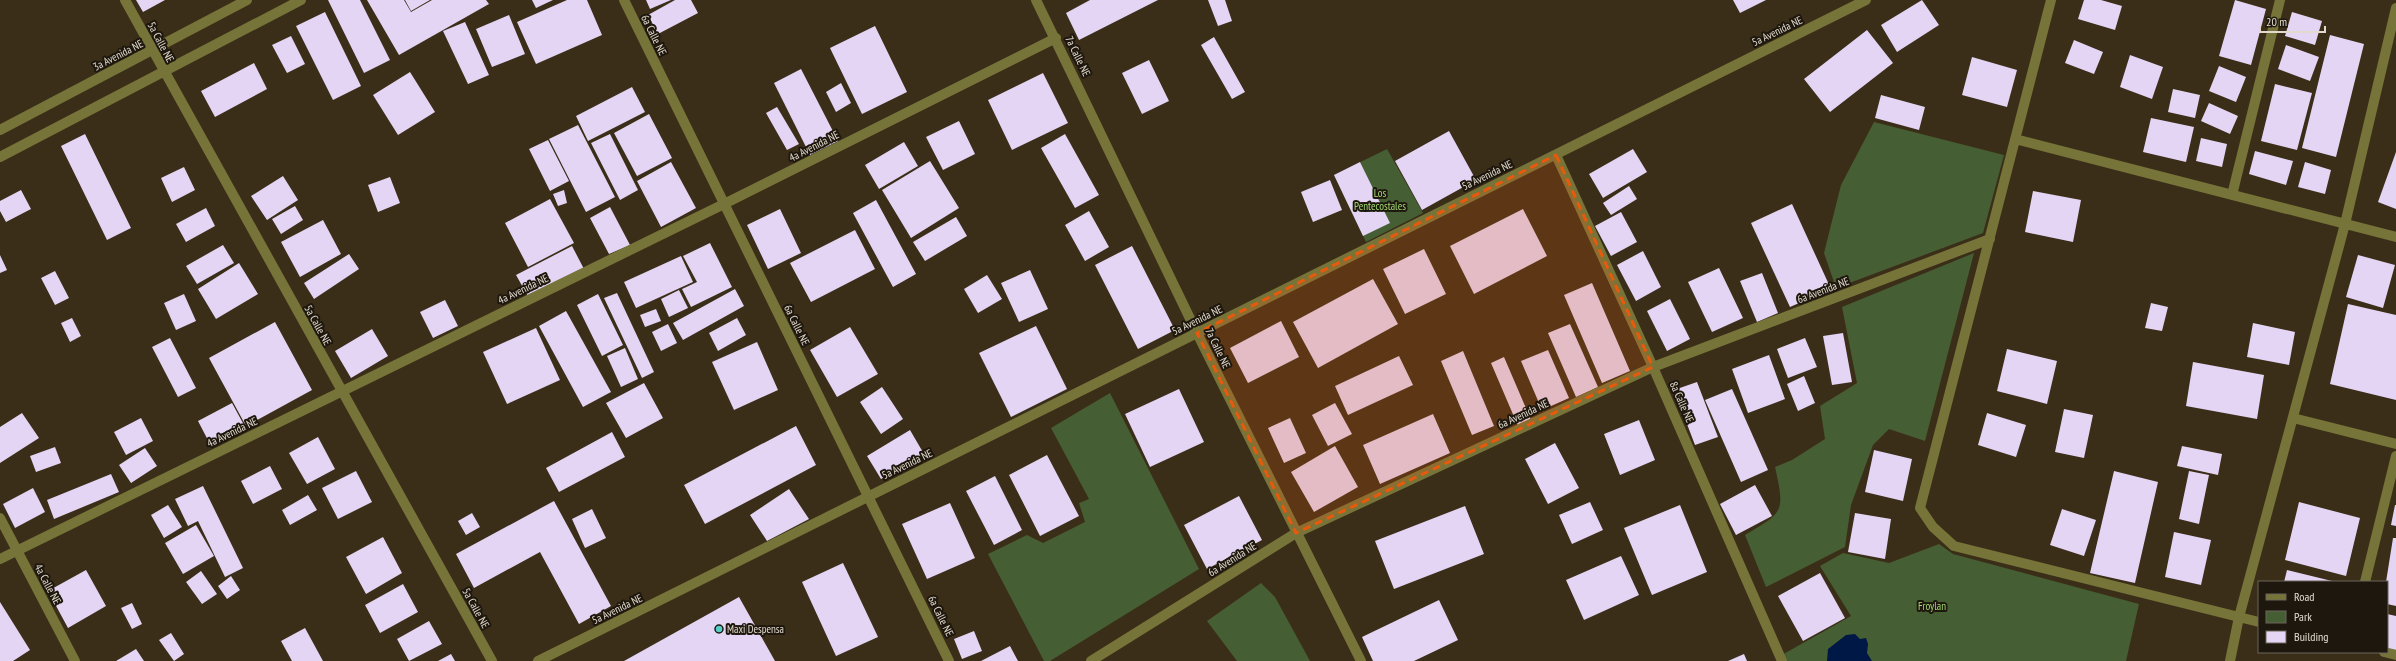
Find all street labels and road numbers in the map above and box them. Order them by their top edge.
street label: 6a Calle NE [638,12,670,58]
street label: 5a Avenida NE [1749,13,1805,49]
street label: 5a Calle NE [145,19,178,65]
street label: 7a Calle NE [1062,33,1094,79]
street label: 3a Avenida NE [91,36,146,74]
street label: 4a Avenida NE [787,127,842,165]
street label: 5a Avenida NE [1459,157,1515,193]
street label: 4a Avenida NE [495,271,551,307]
street label: 6a Avenida NE [1795,274,1851,306]
street label: 6a Calle NE [781,302,813,348]
street label: 5a Avenida NE [1169,302,1225,338]
street label: 5a Calle NE [301,303,335,348]
street label: 7a Calle NE [1202,325,1234,371]
street label: 8a Calle NE [1667,379,1697,425]
street label: 6a Avenida NE [1495,396,1551,432]
street label: 4a Avenida NE [204,414,260,450]
street label: 5a Avenida NE [879,446,935,482]
street label: 6a Avenida NE [1205,538,1259,579]
street label: 4a Calle NE [32,561,65,607]
street label: 5a Calle NE [459,586,493,631]
street label: 5a Avenida NE [589,591,645,627]
street label: 6a Calle NE [925,593,957,639]

